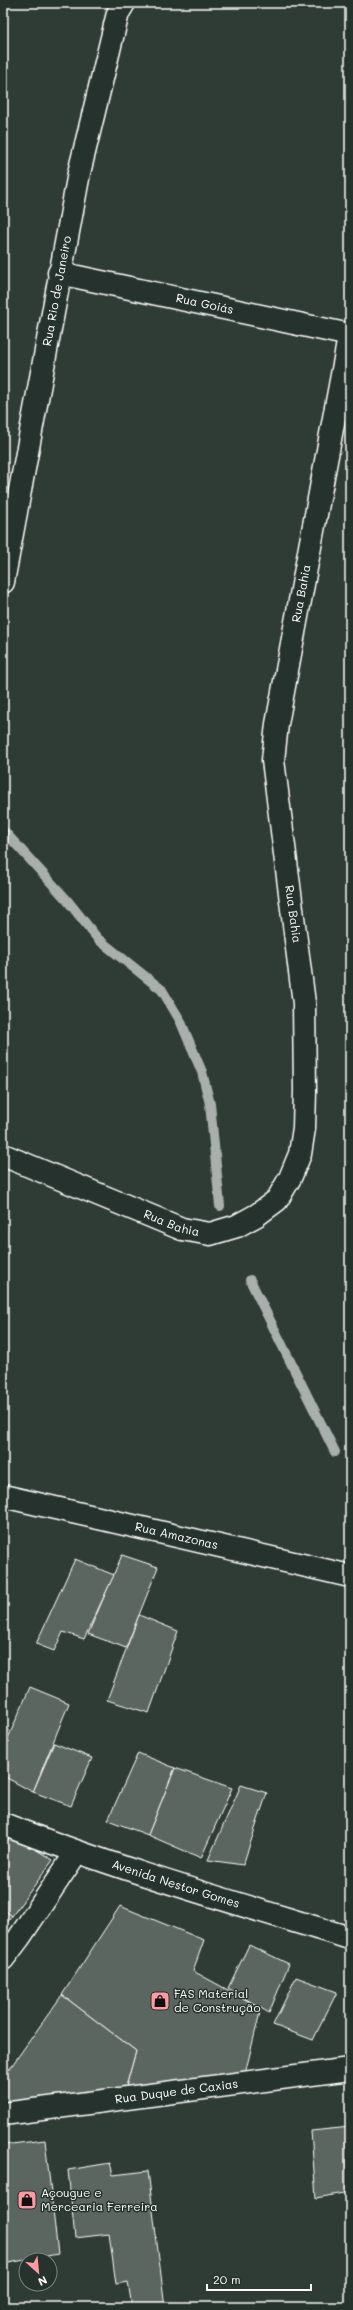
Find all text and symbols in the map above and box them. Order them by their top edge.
street label: Rua Rio de Janeiro [38,234,74,347]
street label: Rua Goiás [175,289,235,317]
street label: Rua Bahia [287,563,314,623]
street label: Rua Bahia [282,884,306,944]
street label: Rua Bahia [141,1205,201,1239]
street label: Rua Amazonas [134,1518,220,1552]
street label: Avenida Nestor Gomes [110,1855,242,1911]
place label: FAS Material de Construção [174,1985,261,2015]
shop icon: FAS Material de Construção [149,1990,171,2012]
street label: Rua Duque de Caxias [114,2075,239,2106]
place label: Açougue e Mercearia Ferreira [41,2184,158,2214]
shop icon: Açougue e Mercearia Ferreira [16,2189,38,2211]
north arrow [18,2252,58,2292]
scale bar [207,2266,311,2292]
text: 20 m [213,2271,241,2287]
text: N [36,2273,50,2290]

